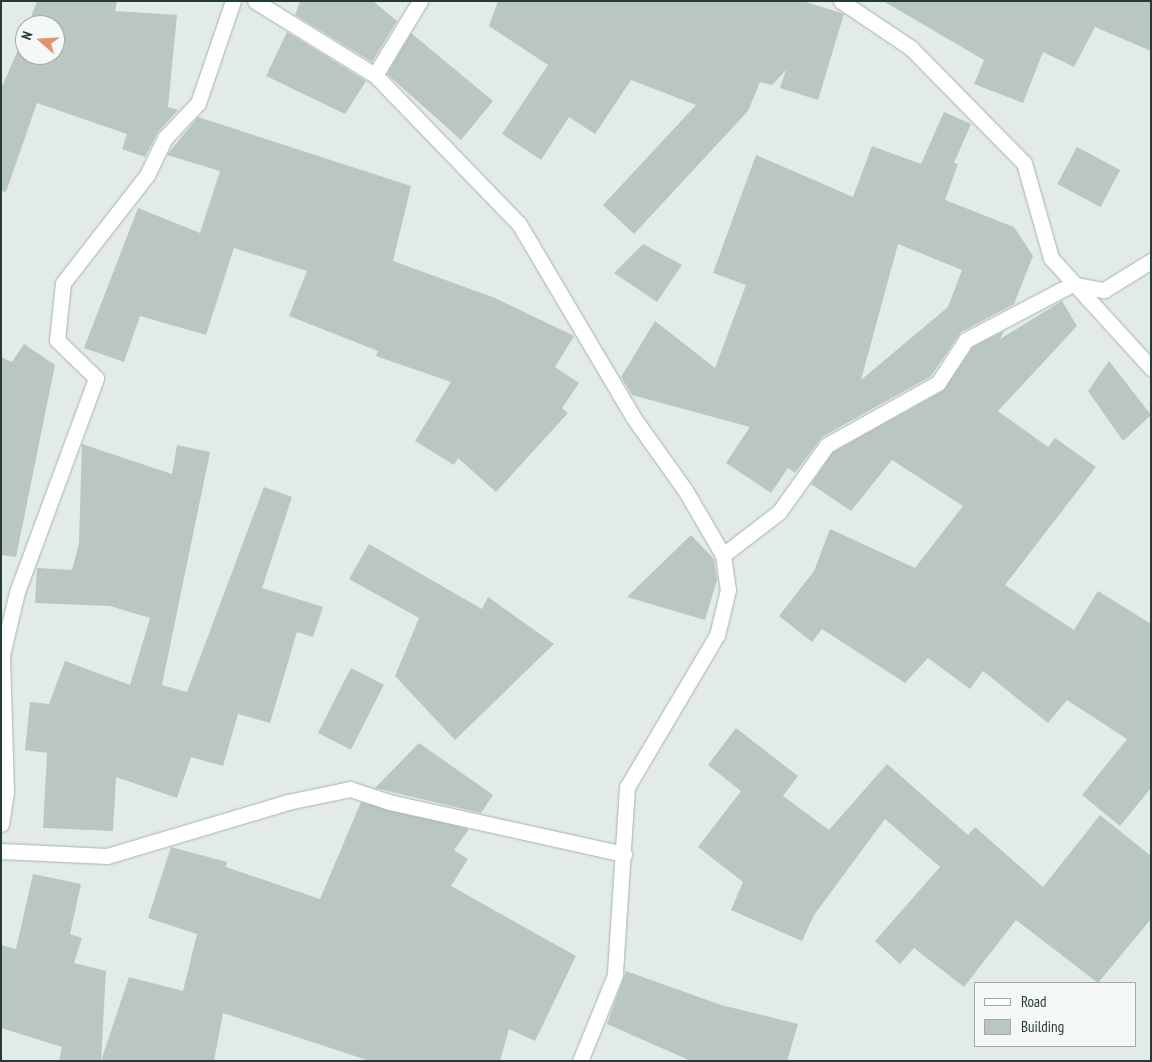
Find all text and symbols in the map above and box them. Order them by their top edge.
north arrow [15,15,65,65]
text: N [17,29,37,42]
legend [974,982,1137,1047]
text: Road [1021,992,1047,1011]
text: Building [1021,1017,1064,1036]

